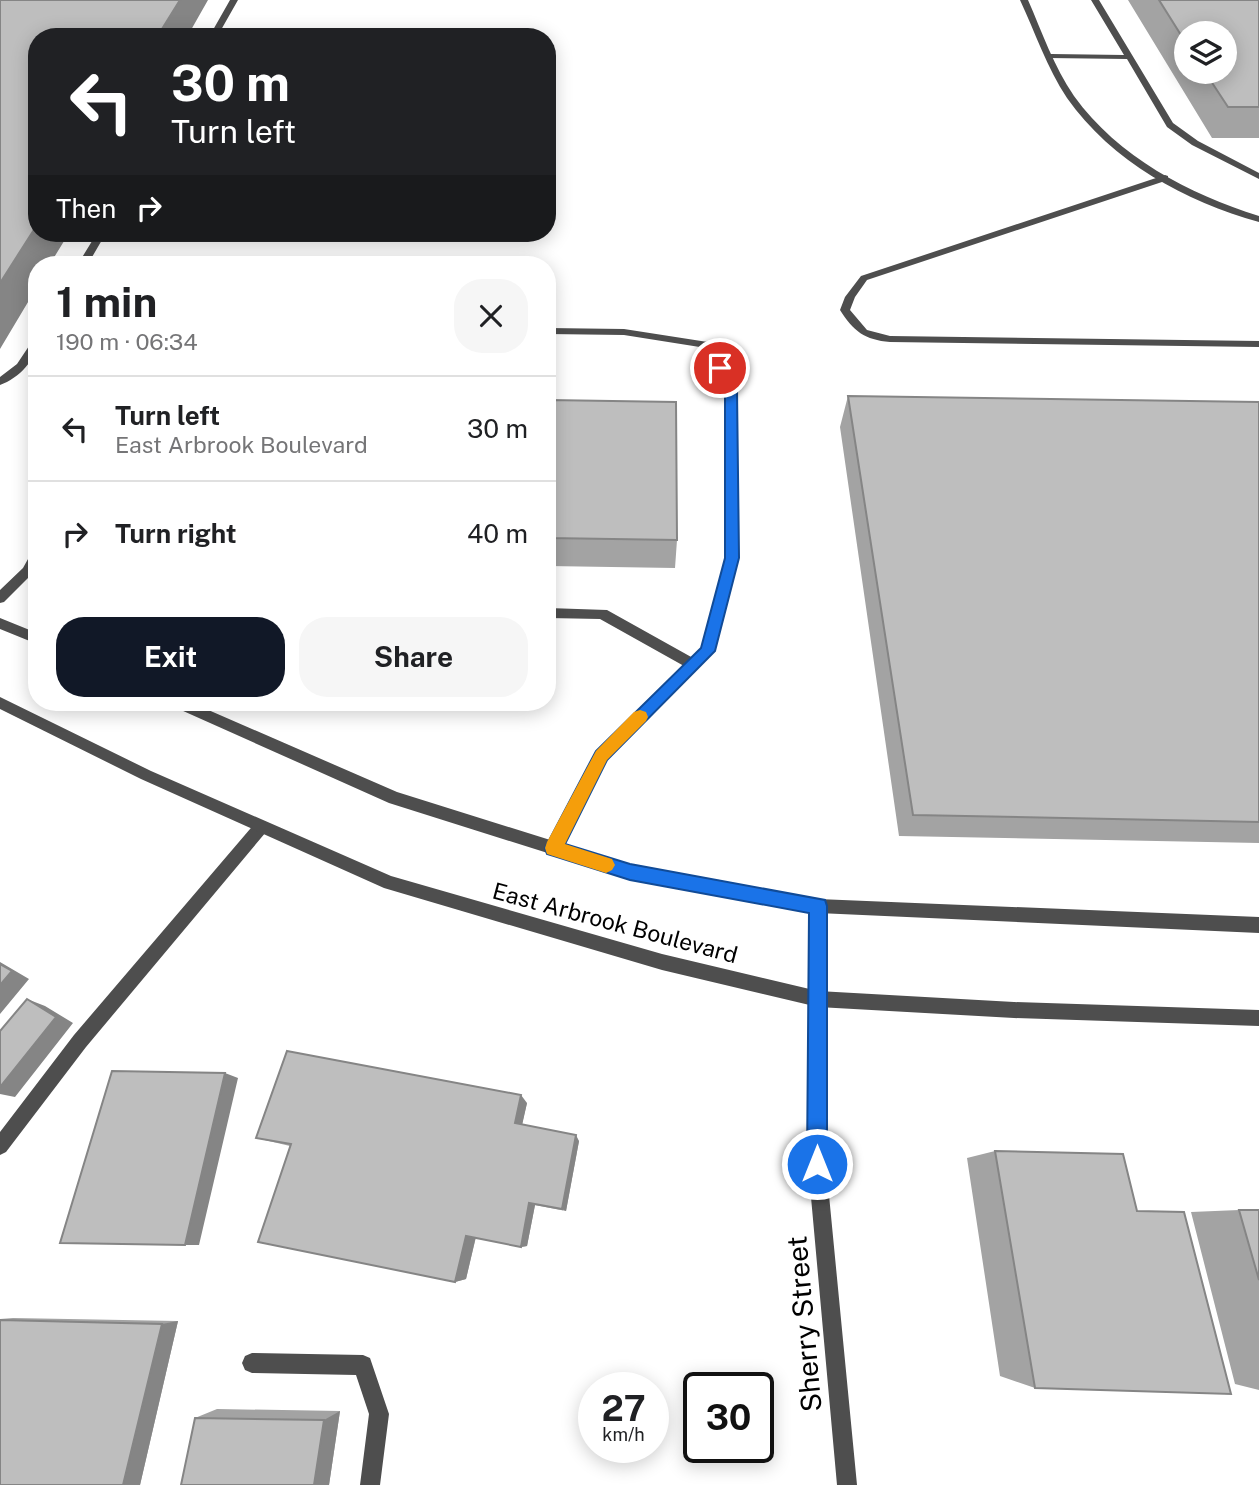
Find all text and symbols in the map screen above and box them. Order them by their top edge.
map controls [1174,21,1237,84]
button: layers [1174,21,1237,84]
text: 30 m [171,54,290,112]
icon: left [56,56,147,147]
text: Turn left [171,113,296,150]
icon: right [130,189,168,227]
text: Then [56,193,116,224]
text: 1 min [56,277,157,326]
button: close [454,279,528,353]
text: 190 m · 06:34 [56,328,198,355]
pin [690,338,750,398]
icon: arrive [701,349,739,387]
text: Turn left [115,400,220,431]
icon: left [56,410,94,448]
text: 30 m [467,413,528,444]
text: East Arbrook Boulevard [115,431,368,458]
icon: right [56,515,94,553]
text: Turn right [115,518,237,549]
text: 40 m [467,518,528,549]
button: Exit [56,617,285,697]
button: Share [299,617,528,697]
street label: East Arbrook Boulevard [490,877,741,968]
position arrow [780,1127,854,1201]
street label: Sherry Street [779,1235,828,1413]
speed limit sign: 30 [683,1372,774,1463]
text: 27 [601,1388,646,1429]
text: km/h [602,1424,645,1445]

